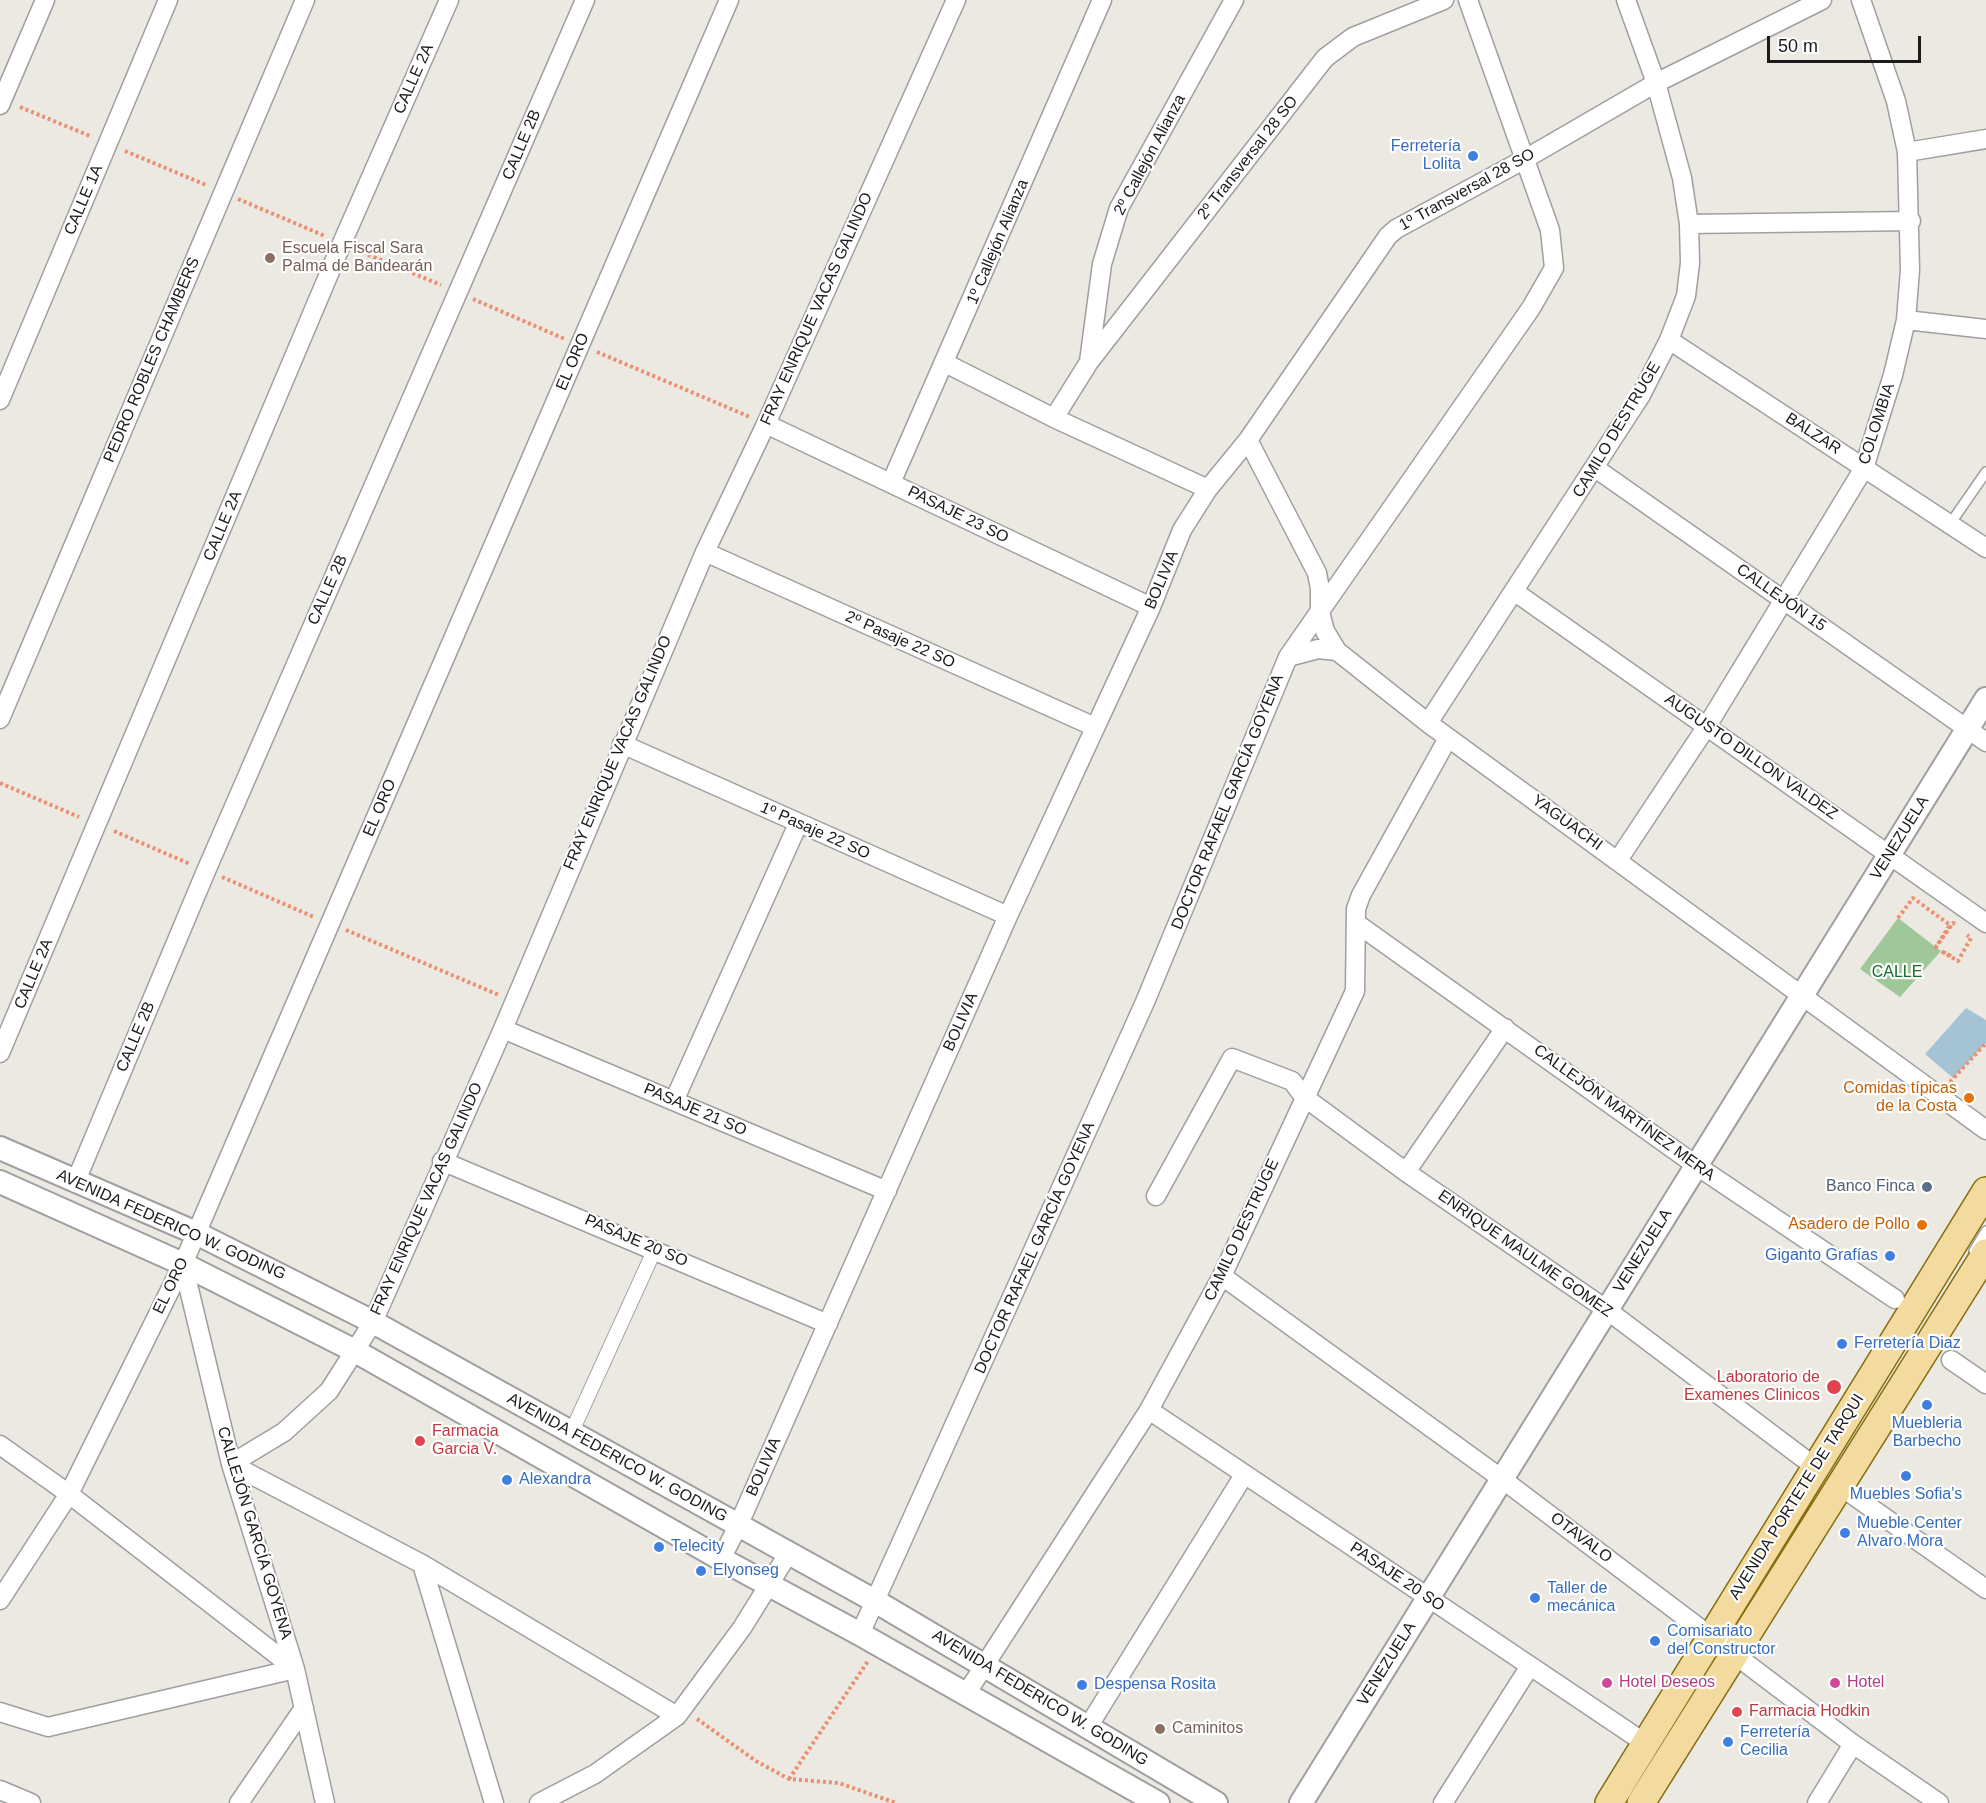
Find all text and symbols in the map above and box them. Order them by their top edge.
scale bar [1770,24,1924,62]
text: 50 m [1778,36,1818,56]
street label: CALLE 2A [390,41,438,117]
street label: 2º Callejón Alianza [1110,91,1190,219]
street label: 2º Transversal 28 SO [1194,92,1302,224]
street label: CALLE 2B [499,107,545,183]
place label: Ferretería Lolita [1391,137,1461,175]
street label: 1º Transversal 28 SO [1396,145,1538,235]
marker: Ferretería Lolita [1466,149,1480,163]
street label: CALLE 1A [61,162,107,238]
street label: 1º Callejón Alianza [963,177,1033,307]
street label: FRAY ENRIQUE VACAS GALINDO [757,190,877,428]
place label: Escuela Fiscal Sara Palma de Bandearán [282,239,432,277]
marker: Escuela Fiscal Sara Palma de Bandearán [263,251,277,265]
street label: PEDRO ROBLES CHAMBERS [100,254,204,466]
street label: EL ORO [552,330,594,394]
street label: CAMILO DESTRUGE [1569,359,1665,501]
street label: COLOMBIA [1855,381,1899,467]
street label: BALZAR [1782,409,1844,459]
street label: PASAJE 23 SO [904,482,1012,548]
street label: CALLE 2A [200,488,246,564]
street label: BOLIVIA [1141,548,1183,612]
street label: CALLE 2B [304,552,352,628]
street label: CALLEJÓN 15 [1733,560,1829,636]
street label: 2º Pasaje 22 SO [842,607,958,673]
street label: FRAY ENRIQUE VACAS GALINDO [560,633,676,873]
street label: DOCTOR RAFAEL GARCÍA GOYENA [1168,672,1288,932]
street label: AUGUSTO DILLON VALDEZ [1661,690,1841,824]
street label: EL ORO [359,776,401,840]
street label: YAGUACHI [1528,791,1606,855]
street label: VENEZUELA [1867,793,1933,883]
street label: 1º Pasaje 22 SO [757,798,873,864]
street label: CALLE 2A [11,936,57,1012]
park label: CALLE [1872,963,1922,983]
street label: BOLIVIA [940,990,982,1054]
street label: CALLE 2B [113,999,159,1075]
street label: CALLEJÓN MARTÍNEZ MERA [1530,1041,1718,1185]
place label: Comidas típicas de la Costa [1843,1079,1957,1117]
street label: FRAY ENRIQUE VACAS GALINDO [367,1080,487,1318]
street label: PASAJE 21 SO [641,1080,749,1140]
marker: Comidas típicas de la Costa [1962,1091,1976,1105]
street label: DOCTOR RAFAEL GARCÍA GOYENA [971,1119,1099,1377]
street label: CAMILO DESTRUGE [1201,1156,1283,1304]
street label: AVENIDA FEDERICO W. GODING [54,1166,288,1284]
place label: Banco Finca [1826,1177,1915,1197]
marker: Banco Finca [1920,1180,1934,1194]
street label: ENRIQUE MAULME GOMEZ [1434,1186,1616,1322]
street label: VENEZUELA [1610,1206,1676,1296]
street label: PASAJE 20 SO [582,1211,690,1271]
place label: Asadero de Pollo [1788,1215,1910,1235]
marker: Asadero de Pollo [1915,1218,1929,1232]
place label: Giganto Grafías [1765,1246,1878,1266]
marker: Giganto Grafías [1883,1249,1897,1263]
street label: EL ORO [149,1255,193,1317]
place label: Ferretería Diaz [1854,1334,1961,1354]
marker: Ferretería Diaz [1835,1337,1849,1351]
place label: Laboratorio de Examenes Clinicos [1684,1368,1820,1406]
marker: Laboratorio de Examenes Clinicos [1825,1378,1843,1396]
street label: AVENIDA FEDERICO W. GODING [504,1389,730,1527]
street label: AVENIDA PORTETE DE TARQUI [1725,1391,1869,1603]
marker: Muebleria Barbecho [1920,1398,1934,1412]
place label: Muebleria Barbecho [1892,1414,1962,1452]
place label: Farmacia Garcia V. [432,1422,499,1460]
street label: CALLEJÓN GARCÍA GOYENA [212,1424,296,1642]
marker: Farmacia Garcia V. [413,1434,427,1448]
street label: BOLIVIA [743,1435,785,1499]
marker: Muebles Sofia's [1899,1469,1913,1483]
place label: Alexandra [519,1470,591,1490]
marker: Alexandra [500,1473,514,1487]
place label: Muebles Sofia's [1850,1485,1962,1505]
street label: OTAVALO [1546,1509,1616,1567]
place label: Mueble Center Alvaro Mora [1857,1514,1962,1552]
marker: Mueble Center Alvaro Mora [1838,1526,1852,1540]
place label: Telecity [671,1537,724,1557]
street label: PASAJE 20 SO [1346,1538,1448,1616]
marker: Telecity [652,1540,666,1554]
place label: Elyonseg [713,1561,779,1581]
marker: Elyonseg [694,1564,708,1578]
place label: Taller de mecánica [1547,1579,1615,1617]
marker: Taller de mecánica [1528,1591,1542,1605]
street label: VENEZUELA [1354,1619,1420,1709]
place label: Comisariato del Constructor [1667,1622,1775,1660]
street label: AVENIDA FEDERICO W. GODING [929,1626,1151,1770]
marker: Comisariato del Constructor [1648,1634,1662,1648]
place label: Hotel Deseos [1619,1673,1715,1693]
place label: Hotel [1847,1673,1884,1693]
place label: Despensa Rosita [1094,1675,1216,1695]
marker: Hotel Deseos [1600,1676,1614,1690]
marker: Hotel [1828,1676,1842,1690]
marker: Despensa Rosita [1075,1678,1089,1692]
place label: Farmacia Hodkin [1749,1702,1870,1722]
marker: Farmacia Hodkin [1730,1705,1744,1719]
place label: Caminitos [1172,1719,1243,1739]
marker: Caminitos [1153,1722,1167,1736]
place label: Ferretería Cecilia [1740,1723,1810,1761]
marker: Ferretería Cecilia [1721,1735,1735,1749]

